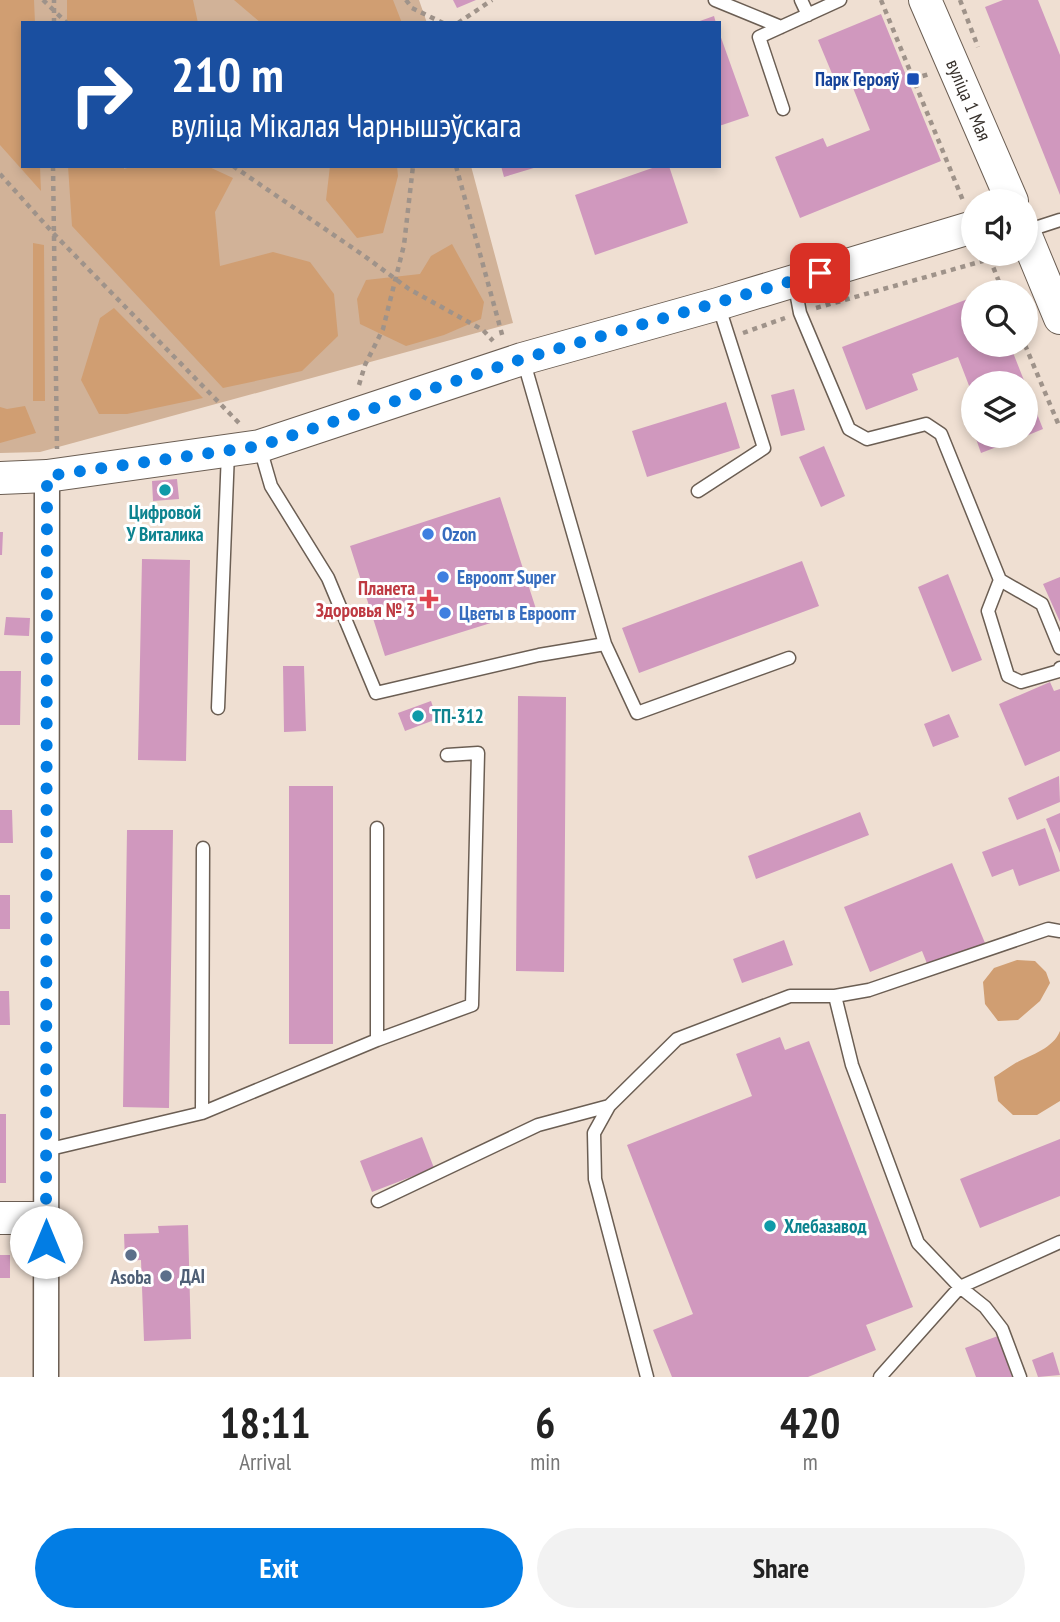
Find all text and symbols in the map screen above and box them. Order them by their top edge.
text: 210 m [171,42,284,106]
icon: right [56,49,147,140]
street label: вуліца 1 Мая [941,56,997,144]
place label: Парк Герояў [815,67,899,91]
marker: Парк Герояў [905,71,921,87]
text: вуліца Мікалая Чарнышэўскага [171,104,521,146]
map controls [961,189,1038,448]
button: sound [961,189,1038,266]
pin [790,243,850,303]
icon: arrive [801,254,839,292]
button: search [961,280,1038,357]
button: layers [961,371,1038,448]
marker: Цифровой У Виталика [157,482,173,498]
place label: Цифровой У Виталика [125,500,204,546]
place label: Ozon [442,522,476,546]
marker: Ozon [420,526,436,542]
place label: Евроопт Super [457,565,556,589]
marker: Евроопт Super [435,569,451,585]
place label: Планета Здоровья № 3 [316,576,415,622]
marker: Планета Здоровья № 3 [421,591,437,607]
place label: Цветы в Евроопт [459,601,576,625]
marker: Цветы в Евроопт [437,605,453,621]
place label: ТП-312 [432,704,484,728]
marker: ТП-312 [410,708,426,724]
position arrow [9,1205,83,1279]
place label: Хлебазавод [784,1214,867,1238]
marker: Хлебазавод [762,1218,778,1234]
marker: Asoba [123,1247,139,1263]
place label: ДАІ [180,1264,205,1288]
place label: Asoba [110,1265,152,1289]
marker: ДАІ [158,1268,174,1284]
text: 18:11 [220,1395,311,1450]
text: 6 [535,1395,555,1450]
text: 420 [780,1395,840,1450]
text: Arrival [239,1447,291,1476]
text: min [530,1447,560,1476]
text: m [803,1447,818,1476]
button: Exit [35,1528,523,1608]
button: Share [537,1528,1025,1608]

